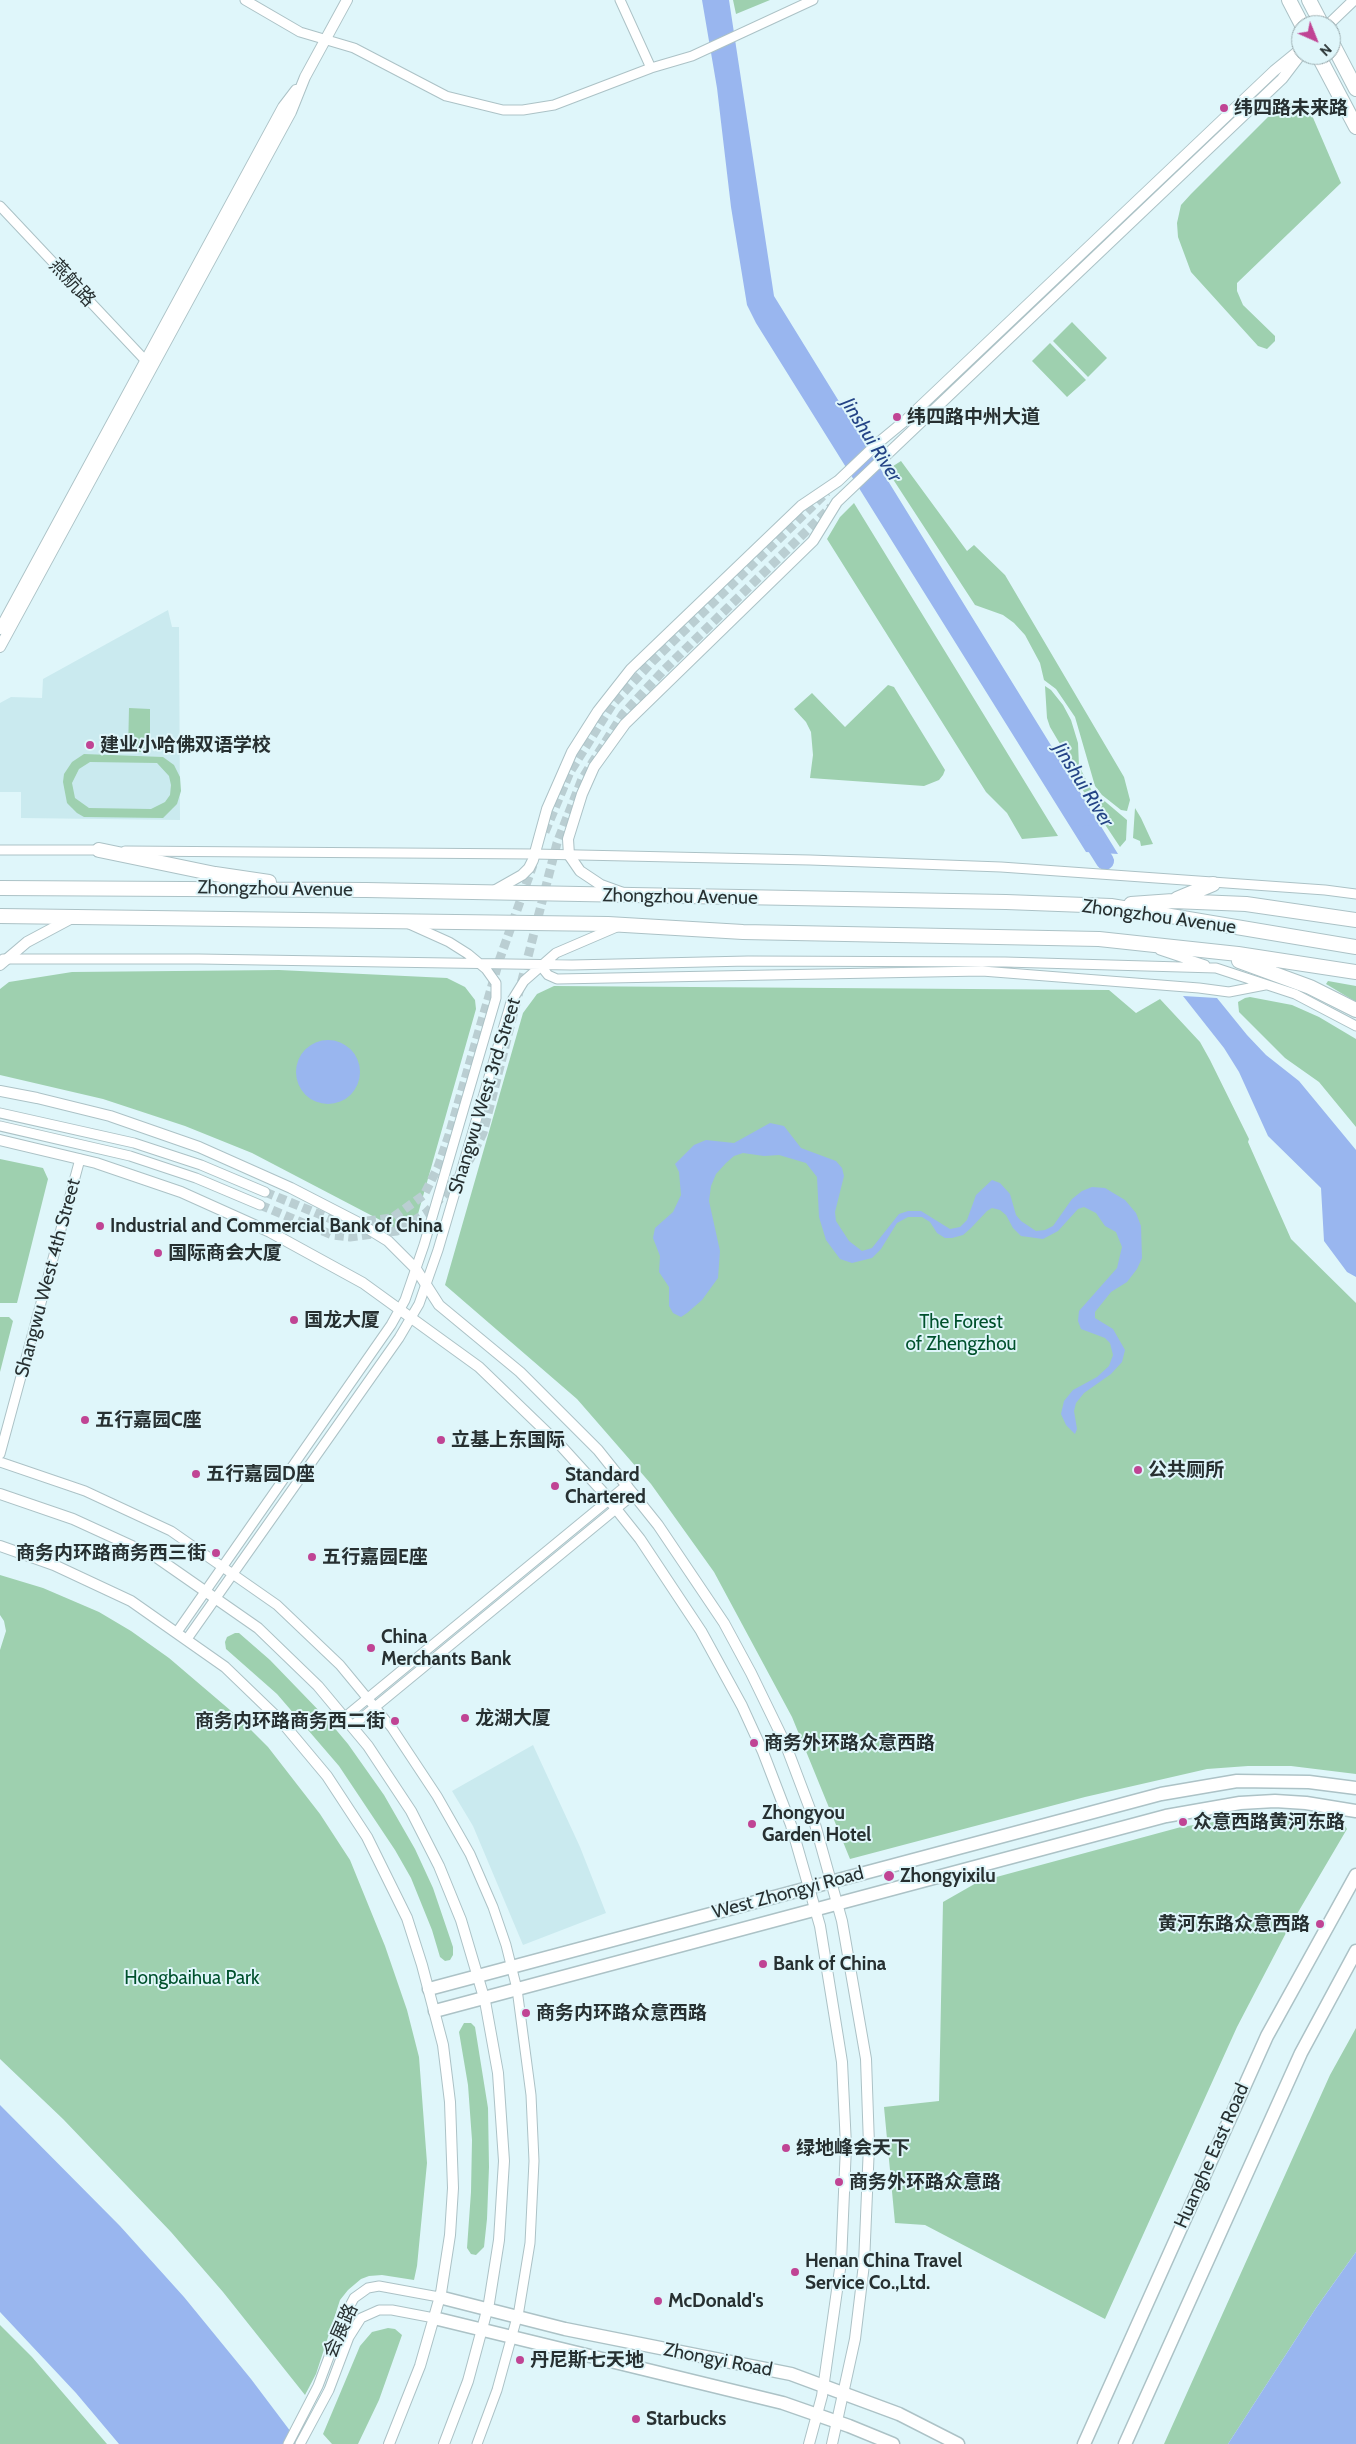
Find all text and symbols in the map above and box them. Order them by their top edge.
north arrow [1291,15,1341,65]
text: N [1316,40,1336,60]
place label: 纬四路未来路 [1234,97,1348,119]
marker: 纬四路未来路 [1218,102,1230,114]
street label: 燕航路 [44,254,100,312]
water label: Jinshui River [836,393,906,487]
place label: 纬四路中州大道 [907,406,1040,428]
marker: 纬四路中州大道 [891,411,903,423]
place label: 建业小哈佛双语学校 [100,734,271,756]
water label: Jinshui River [1048,738,1118,832]
marker: 建业小哈佛双语学校 [84,739,96,751]
street label: Zhongzhou Avenue [197,876,353,902]
street label: Zhongzhou Avenue [602,884,758,910]
street label: Zhongzhou Avenue [1080,895,1238,939]
street label: Shangwu West 3rd Street [444,995,526,1197]
street label: Shangwu West 4th Street [10,1176,86,1380]
place label: Industrial and Commercial Bank of China [110,1215,443,1237]
marker: Industrial and Commercial Bank of China [94,1220,106,1232]
place label: 国际商会大厦 [168,1242,282,1264]
marker: 国际商会大厦 [152,1247,164,1259]
place label: 国龙大厦 [304,1309,380,1331]
park label: The Forest of Zhengzhou [905,1311,1017,1355]
marker: 国龙大厦 [288,1314,300,1326]
place label: 五行嘉园C座 [95,1409,202,1431]
marker: 五行嘉园C座 [79,1414,91,1426]
place label: 立基上东国际 [451,1429,565,1451]
marker: 立基上东国际 [435,1434,447,1446]
place label: 公共厕所 [1148,1459,1224,1481]
place label: 五行嘉园D座 [206,1463,315,1485]
place label: Standard Chartered [565,1464,646,1508]
marker: 公共厕所 [1132,1464,1144,1476]
marker: 五行嘉园D座 [190,1468,202,1480]
marker: Standard Chartered [549,1480,561,1492]
place label: 商务内环路商务西三街 [16,1542,206,1564]
place label: 五行嘉园E座 [322,1546,428,1568]
marker: 商务内环路商务西三街 [210,1547,222,1559]
marker: 五行嘉园E座 [306,1551,318,1563]
place label: China Merchants Bank [381,1626,511,1670]
marker: China Merchants Bank [365,1642,377,1654]
place label: 龙湖大厦 [475,1707,551,1729]
place label: 商务内环路商务西二街 [195,1710,385,1732]
marker: 龙湖大厦 [459,1712,471,1724]
marker: 商务内环路商务西二街 [389,1715,401,1727]
place label: 商务外环路众意西路 [764,1732,935,1754]
marker: 商务外环路众意西路 [748,1737,760,1749]
place label: Zhongyou Garden Hotel [762,1802,871,1846]
place label: 众意西路黄河东路 [1193,1811,1345,1833]
marker: 众意西路黄河东路 [1177,1816,1189,1828]
marker: Zhongyou Garden Hotel [746,1818,758,1830]
street label: West Zhongyi Road [710,1862,866,1924]
place label: Zhongyixilu [900,1865,996,1887]
marker: Zhongyixilu [882,1869,896,1883]
place label: 黄河东路众意西路 [1158,1913,1310,1935]
marker: 黄河东路众意西路 [1314,1918,1326,1930]
place label: Bank of China [773,1953,886,1975]
marker: Bank of China [757,1958,769,1970]
park label: Hongbaihua Park [124,1967,260,1989]
place label: 商务内环路众意西路 [536,2002,707,2024]
marker: 商务内环路众意西路 [520,2007,532,2019]
street label: Huanghe East Road [1170,2080,1254,2232]
place label: 绿地峰会天下 [796,2137,910,2159]
marker: 绿地峰会天下 [780,2142,792,2154]
place label: 商务外环路众意路 [849,2171,1001,2193]
marker: 商务外环路众意路 [833,2176,845,2188]
place label: Henan China Travel Service Co.,Ltd. [805,2250,962,2294]
marker: Henan China Travel Service Co.,Ltd. [789,2266,801,2278]
place label: McDonald's [668,2290,763,2312]
marker: McDonald's [652,2295,664,2307]
street label: 会展路 [319,2300,363,2362]
street label: Zhongyi Road [662,2338,774,2382]
place label: 丹尼斯七天地 [530,2349,644,2371]
marker: 丹尼斯七天地 [514,2354,526,2366]
place label: Starbucks [646,2408,726,2430]
marker: Starbucks [630,2413,642,2425]

